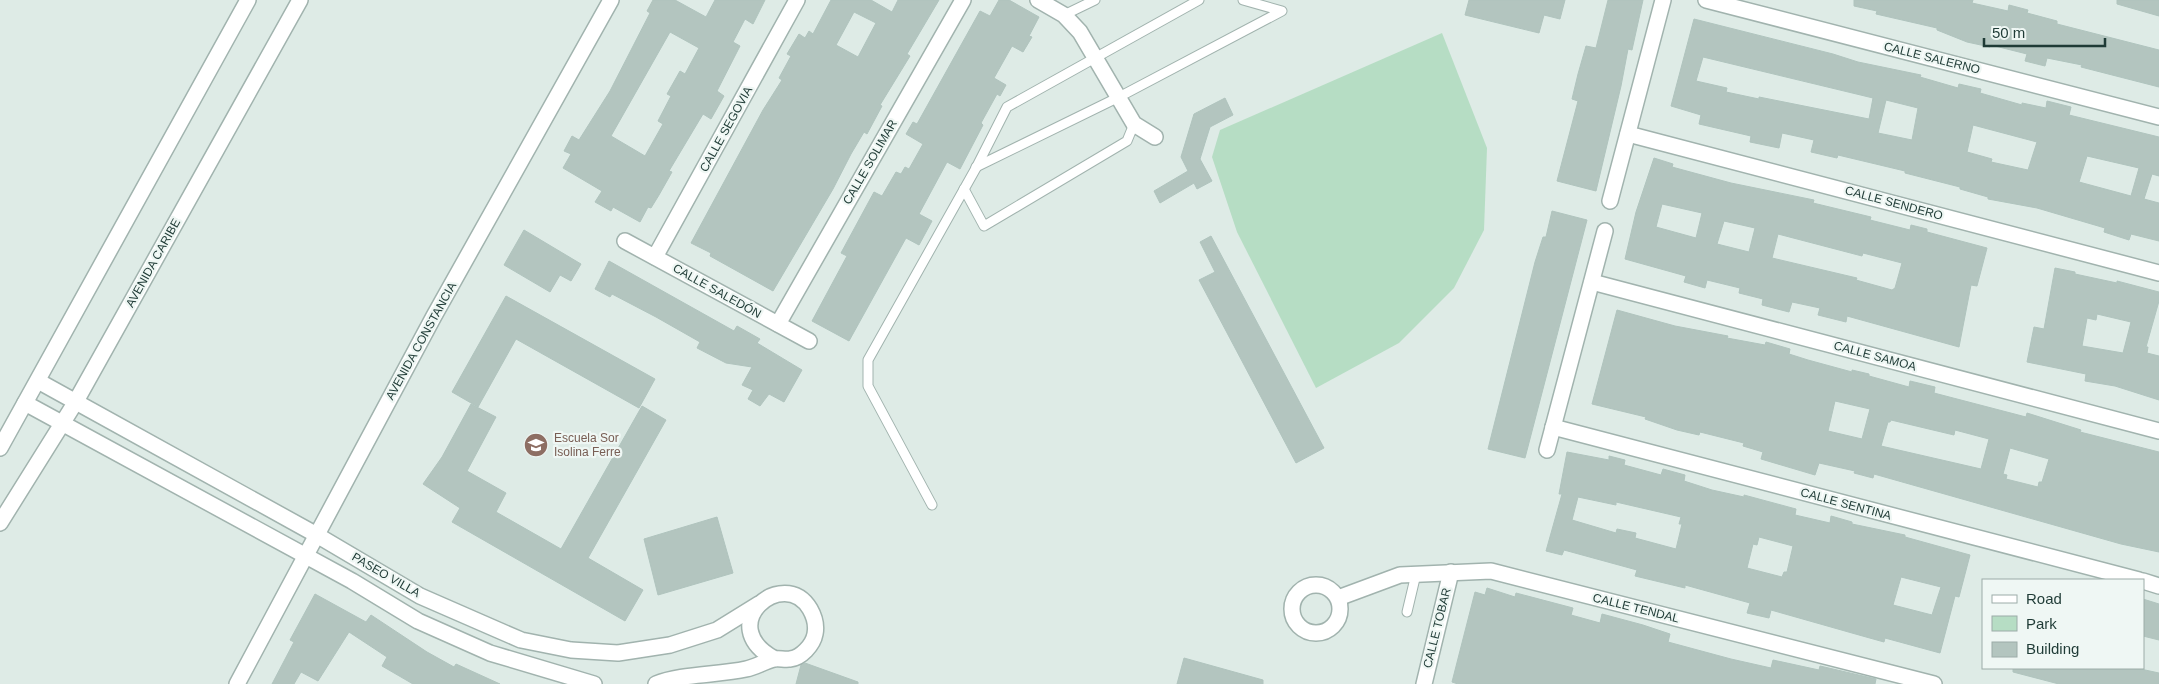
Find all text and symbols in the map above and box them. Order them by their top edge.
scale bar [1984,15,2105,47]
text: 50 m [1992,24,2025,41]
street label: CALLE SALERNO [1882,39,1982,77]
street label: CALLE SEGOVIA [697,84,755,174]
street label: CALLE SOLIMAR [840,117,900,207]
street label: CALLE SENDERO [1844,183,1944,223]
street label: AVENIDA CARIBE [123,216,183,310]
street label: CALLE SALEDÓN [670,260,764,321]
street label: AVENIDA CONSTANCIA [383,280,459,402]
street label: CALLE SAMOA [1832,338,1918,374]
place label: Escuela Sor Isolina Ferre [554,431,621,459]
school or university icon: Escuela Sor Isolina Ferre [523,432,549,458]
street label: CALLE SENTINA [1799,485,1893,523]
street label: PASEO VILLA [349,550,423,600]
legend [1982,579,2144,669]
street label: CALLE TOBAR [1420,586,1454,670]
text: Road [2026,590,2062,607]
street label: CALLE TENDAL [1591,591,1681,626]
text: Park [2026,615,2057,632]
text: Building [2026,640,2079,657]

